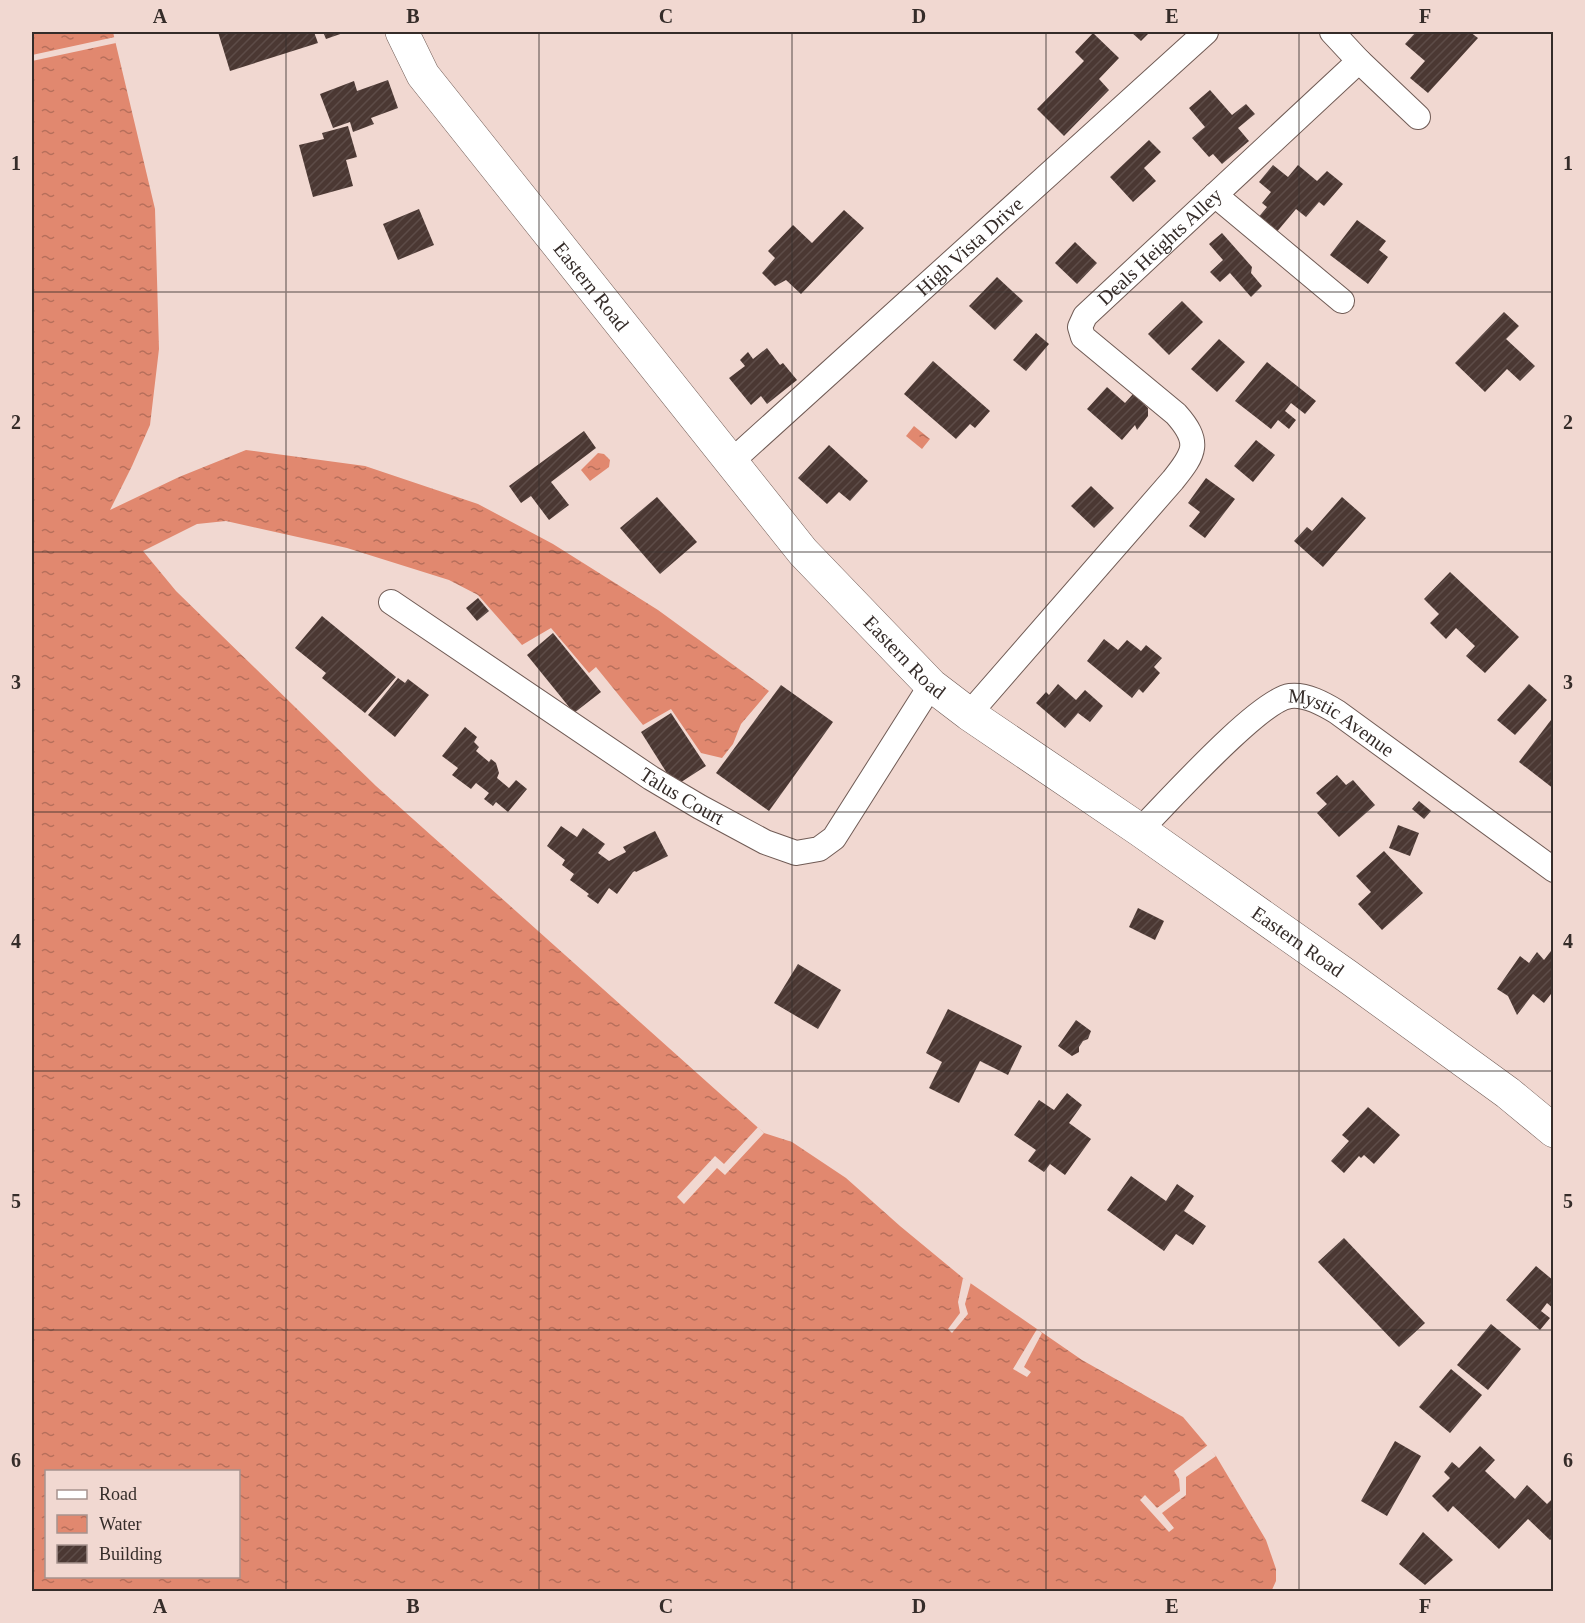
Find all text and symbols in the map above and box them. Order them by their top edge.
text: A [153,5,168,27]
text: B [406,5,420,27]
text: C [659,5,673,27]
text: D [912,5,926,27]
text: E [1165,5,1179,27]
text: F [1419,5,1431,27]
text: 1 [11,152,21,174]
text: 1 [1563,152,1573,174]
street label: Deals Heights Alley [1093,184,1227,310]
street label: High Vista Drive [911,192,1027,300]
street label: Eastern Road [549,237,633,335]
text: 2 [11,411,21,433]
text: 2 [1563,411,1573,433]
street label: Eastern Road [859,611,950,703]
text: 3 [11,671,21,693]
text: 3 [1563,671,1573,693]
street label: Mystic Avenue [1288,684,1399,761]
street label: Talus Court [636,763,728,829]
street label: Eastern Road [1248,901,1348,981]
text: 4 [11,930,21,952]
text: 4 [1563,930,1573,952]
text: 5 [11,1190,21,1212]
text: 5 [1563,1190,1573,1212]
text: 6 [11,1449,21,1471]
text: 6 [1563,1449,1573,1471]
legend [45,1470,240,1578]
text: Road [99,1484,137,1504]
text: Water [99,1514,142,1534]
text: Building [99,1544,162,1564]
text: A [153,1595,168,1617]
text: B [406,1595,420,1617]
text: C [659,1595,673,1617]
text: D [912,1595,926,1617]
text: E [1165,1595,1179,1617]
text: F [1419,1595,1431,1617]

